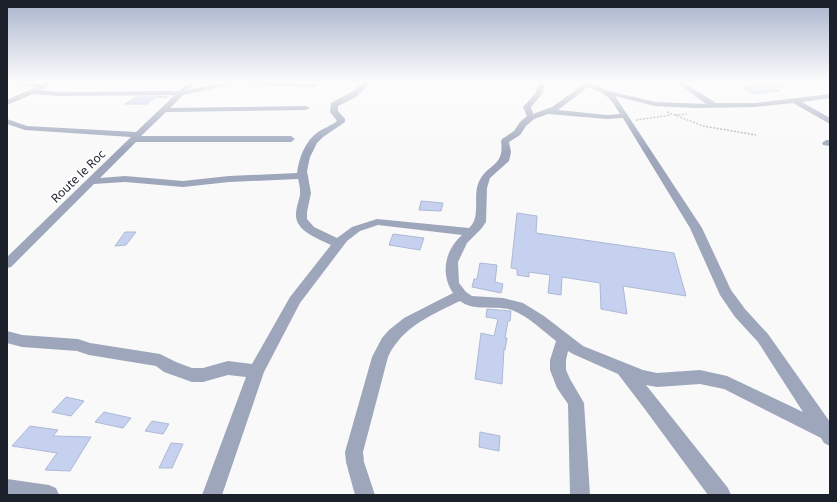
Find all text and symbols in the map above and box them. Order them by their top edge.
street label: Route le Roc [47,145,109,206]

